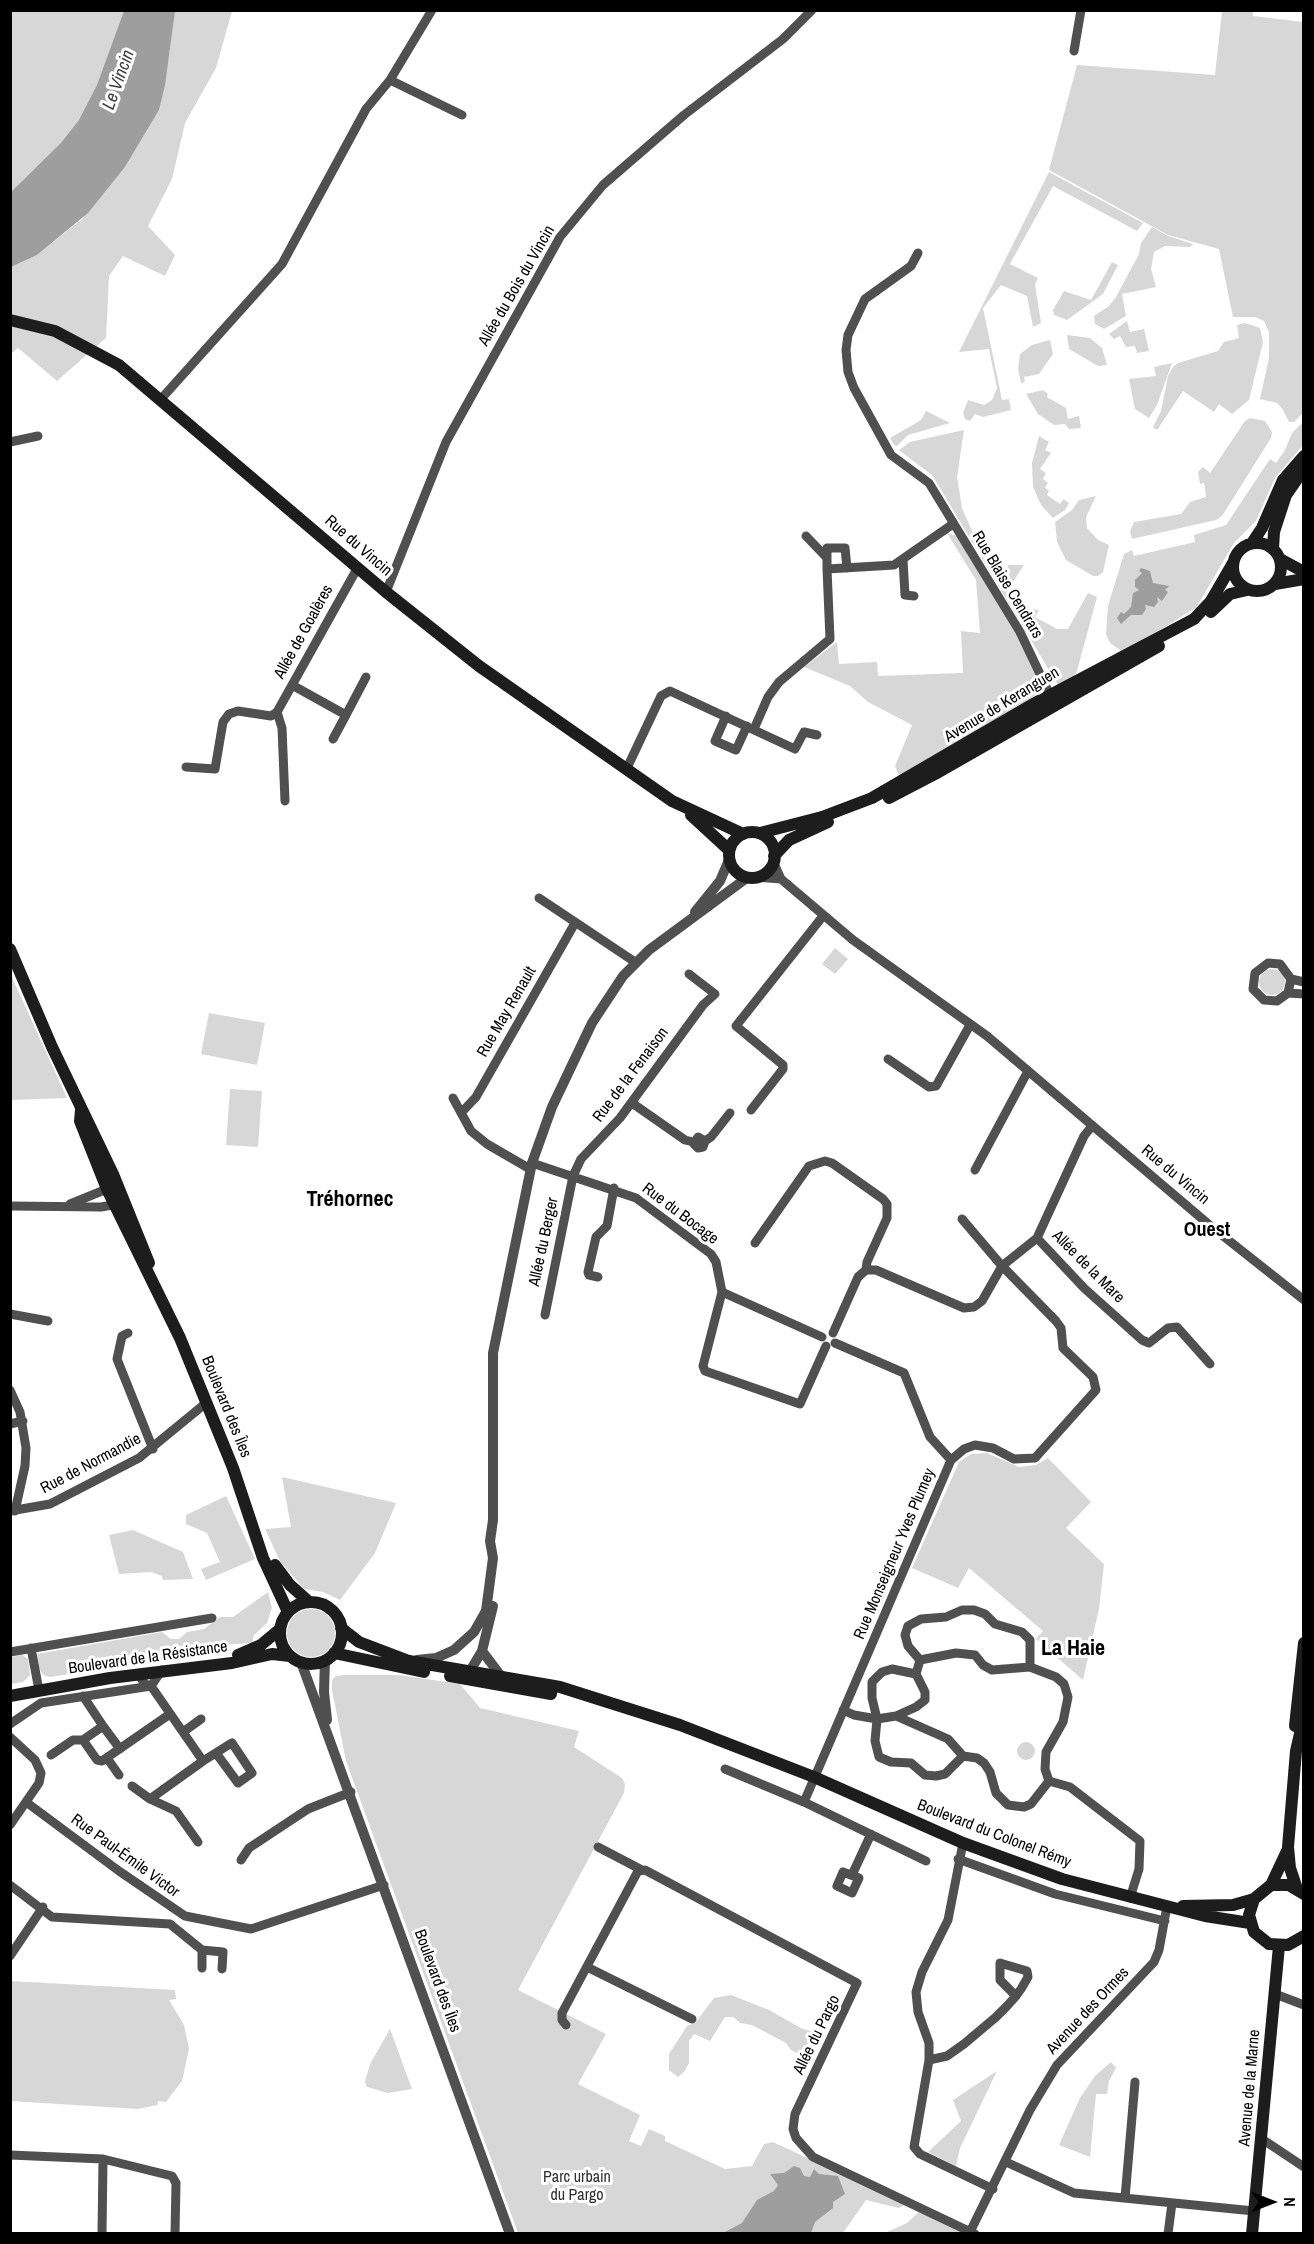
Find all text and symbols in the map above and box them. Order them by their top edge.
water label: Le Vincin [98,47,140,113]
street label: Allée du Bois du Vincin [475,222,559,350]
street label: Rue du Vincin [320,512,396,580]
street label: Rue Blaise Cendrars [967,528,1047,642]
street label: Allée de Goalères [270,582,338,682]
street label: Avenue de Keranguen [941,663,1063,747]
street label: Rue May Renault [473,963,541,1061]
street label: Rue de la Fenaison [589,1024,673,1126]
street label: Rue du Vincin [1137,1141,1213,1209]
street label: Rue du Bocage [638,1179,722,1249]
district label: Tréhornec [306,1187,394,1213]
street label: Allée du Berger [525,1196,563,1288]
district label: Ouest [1184,1219,1230,1243]
street label: Allée de la Mare [1048,1227,1128,1307]
street label: Boulevard des Îles [197,1353,255,1461]
street label: Rue de Normandie [38,1430,144,1498]
street label: Rue Monseigneur Yves Plumey [850,1466,940,1642]
district label: La Haie [1041,1636,1105,1662]
street label: Boulevard de la Résistance [67,1637,229,1679]
street label: Boulevard du Colonel Rémy [914,1796,1074,1872]
street label: Rue Paul-Émile Victor [67,1810,183,1902]
street label: Boulevard des Îles [410,1927,464,2035]
street label: Avenue des Ormes [1043,1963,1133,2059]
street label: Allée du Pargo [790,1992,844,2078]
street label: Avenue de la Marne [1235,2029,1265,2147]
park label: Parc urbain du Pargo [543,2168,611,2206]
north arrow [1242,2172,1302,2232]
text: N [1279,2197,1301,2207]

